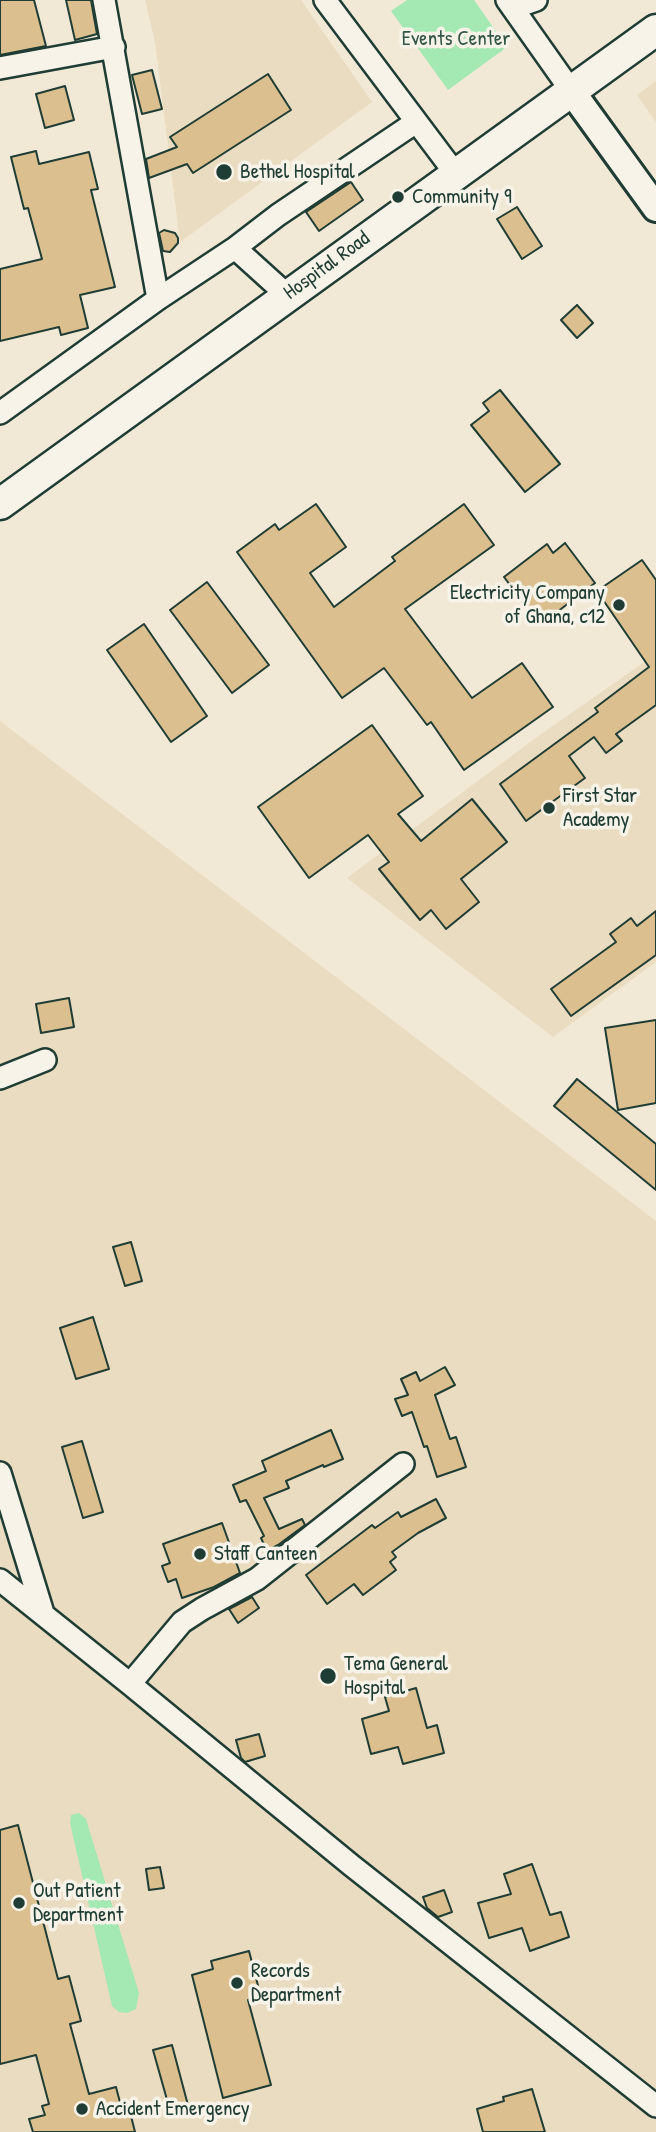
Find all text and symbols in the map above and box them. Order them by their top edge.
park label: Events Center [402,26,510,52]
place label: Bethel Hospital [240,159,355,185]
marker: Bethel Hospital [214,162,234,182]
place label: Community 9 [412,184,512,210]
marker: Community 9 [390,189,406,205]
street label: Hospital Road [279,226,375,306]
place label: Electricity Company of Ghana, c12 [450,580,605,630]
marker: Electricity Company of Ghana, c12 [611,597,627,613]
place label: First Star Academy [563,783,637,833]
marker: First Star Academy [541,800,557,816]
place label: Staff Canteen [214,1541,318,1567]
marker: Staff Canteen [192,1546,208,1562]
place label: Tema General Hospital [344,1651,448,1701]
marker: Tema General Hospital [318,1666,338,1686]
place label: Out Patient Department [33,1878,123,1928]
marker: Out Patient Department [11,1895,27,1911]
place label: Records Department [251,1958,341,2008]
marker: Records Department [229,1975,245,1991]
place label: Accident Emergency [96,2096,250,2122]
marker: Accident Emergency [74,2101,90,2117]

